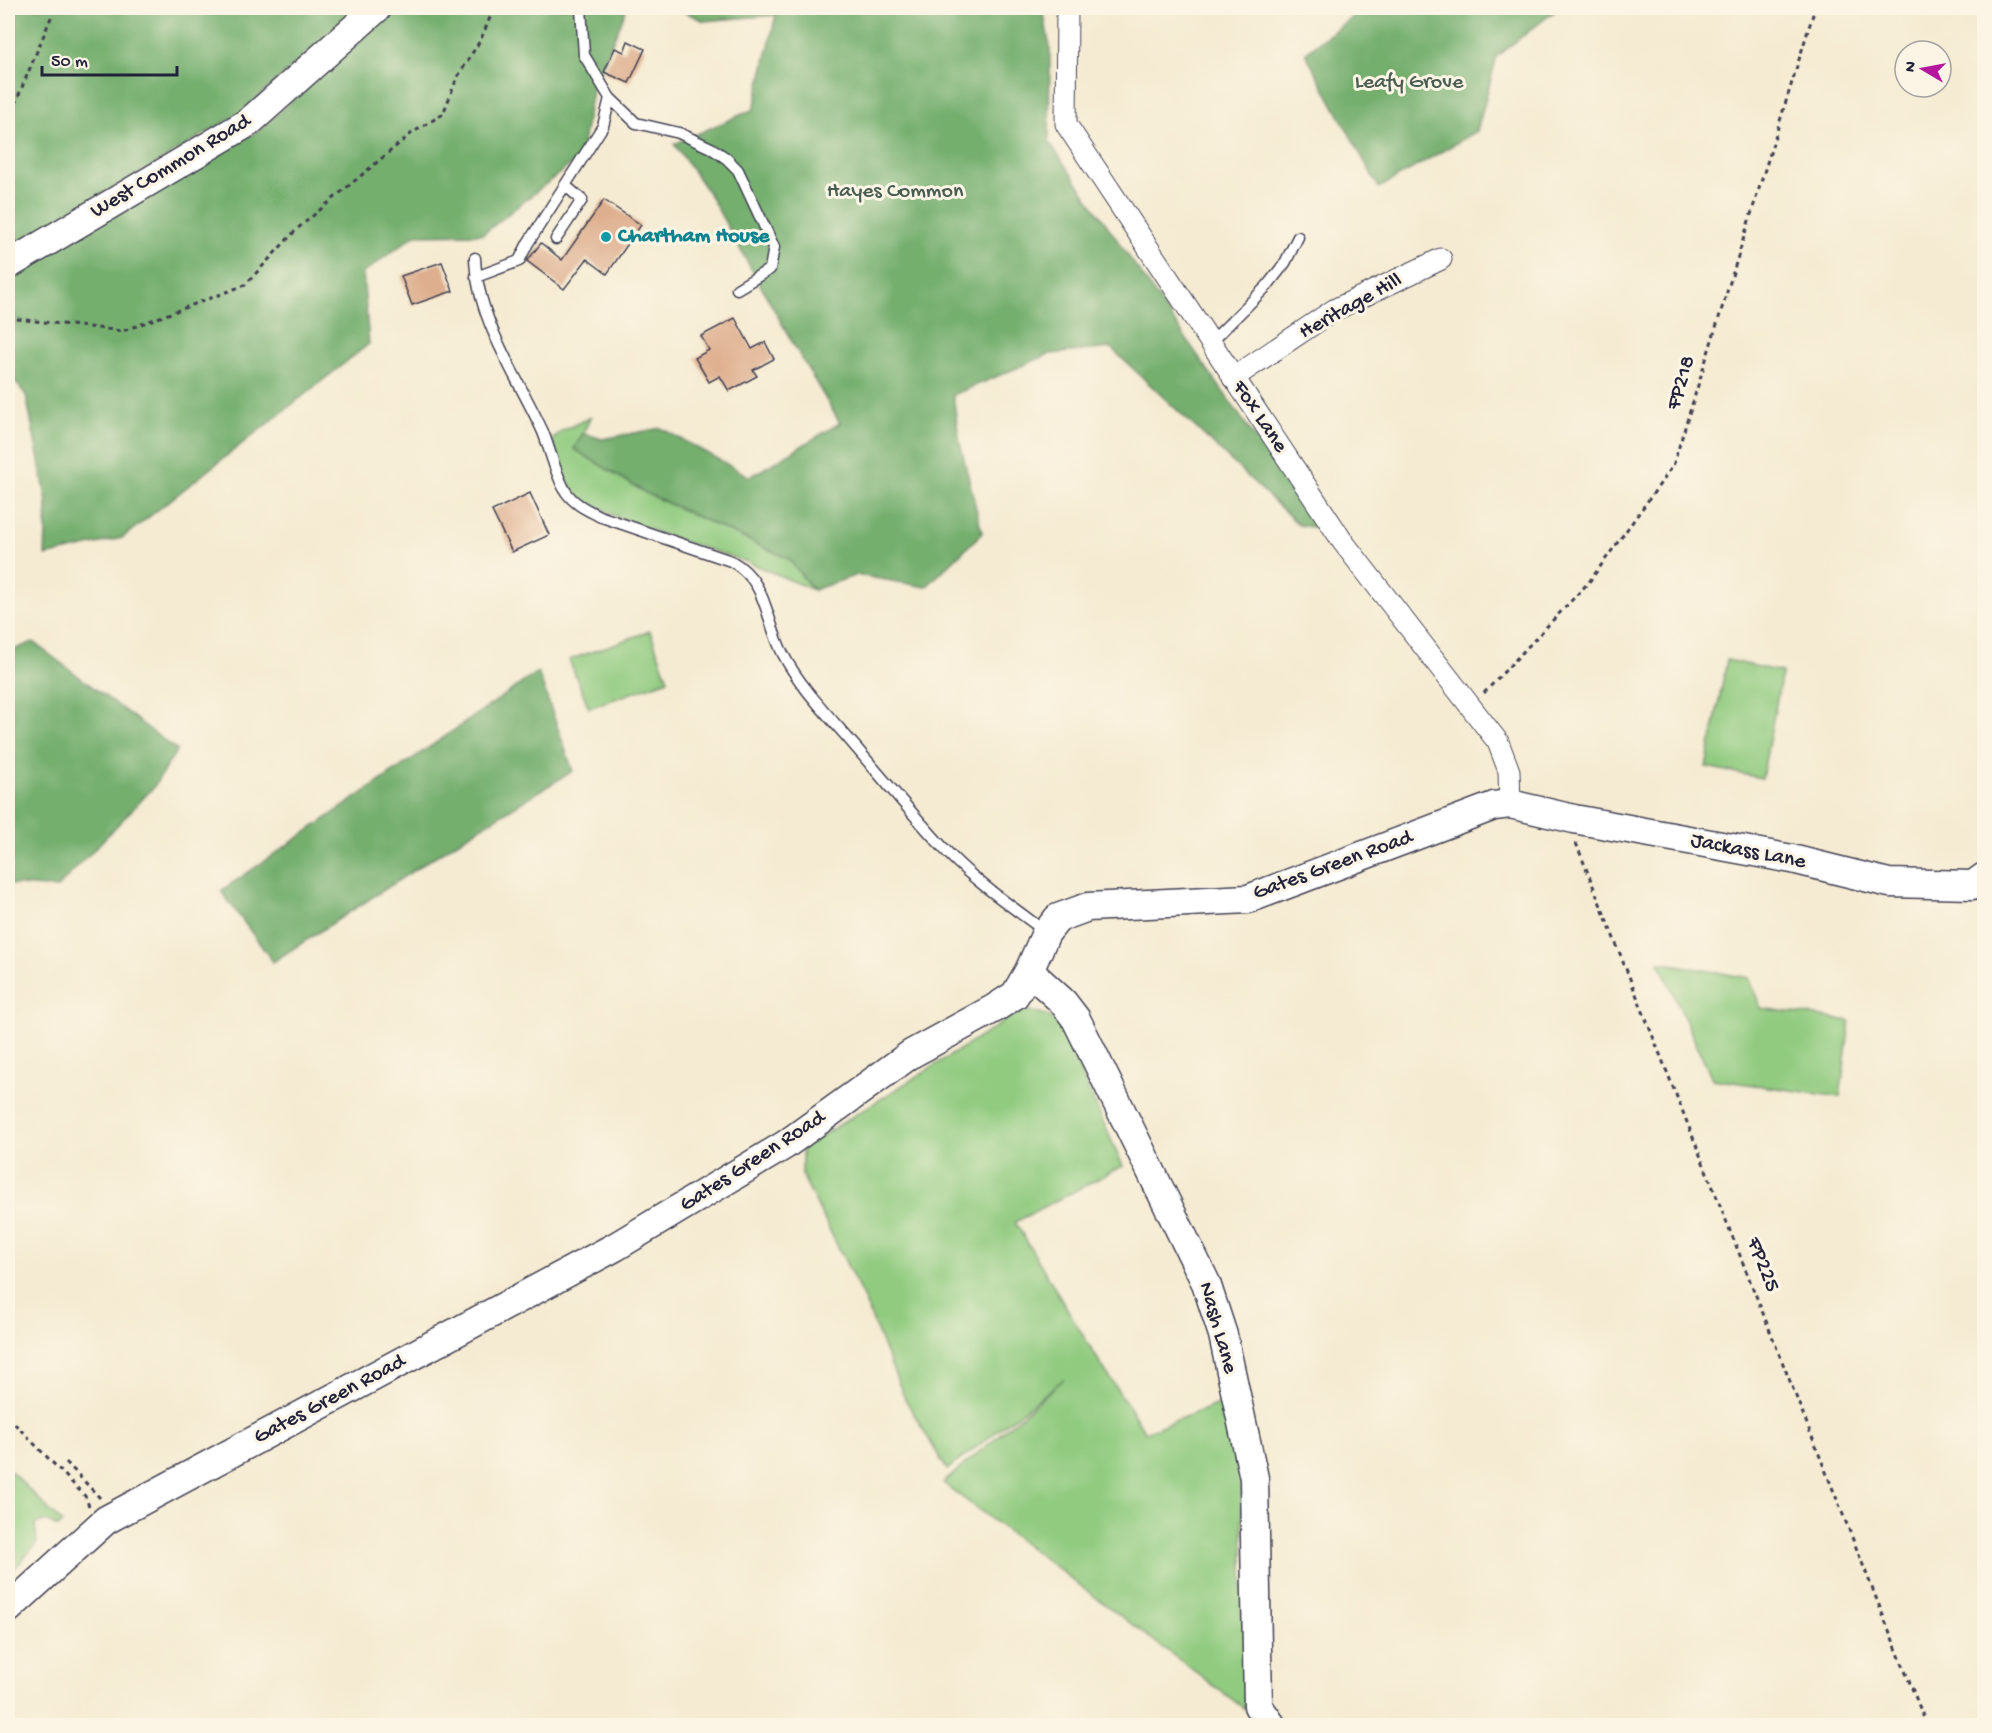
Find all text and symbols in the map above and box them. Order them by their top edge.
scale bar [42,39,177,77]
north arrow [1893,39,1953,99]
text: 50 m [51,52,88,73]
text: N [1901,60,1922,74]
park label: Leafy Grove [1355,70,1464,96]
street label: West Common Road [86,108,258,225]
park label: Hayes Common [827,179,964,205]
place label: Chartham House [617,224,770,250]
marker: Chartham House [599,230,613,244]
street label: Heritage Hill [1295,268,1407,346]
street label: FP218 [1661,353,1702,414]
street label: Fox Lane [1225,375,1293,459]
street label: Gates Green Road [1250,824,1418,907]
street label: Jackass Lane [1688,828,1808,876]
street label: Gates Green Road [676,1104,832,1219]
street label: FP225 [1739,1233,1785,1296]
street label: Nash Lane [1192,1279,1243,1377]
street label: Gates Green Road [250,1348,412,1451]

